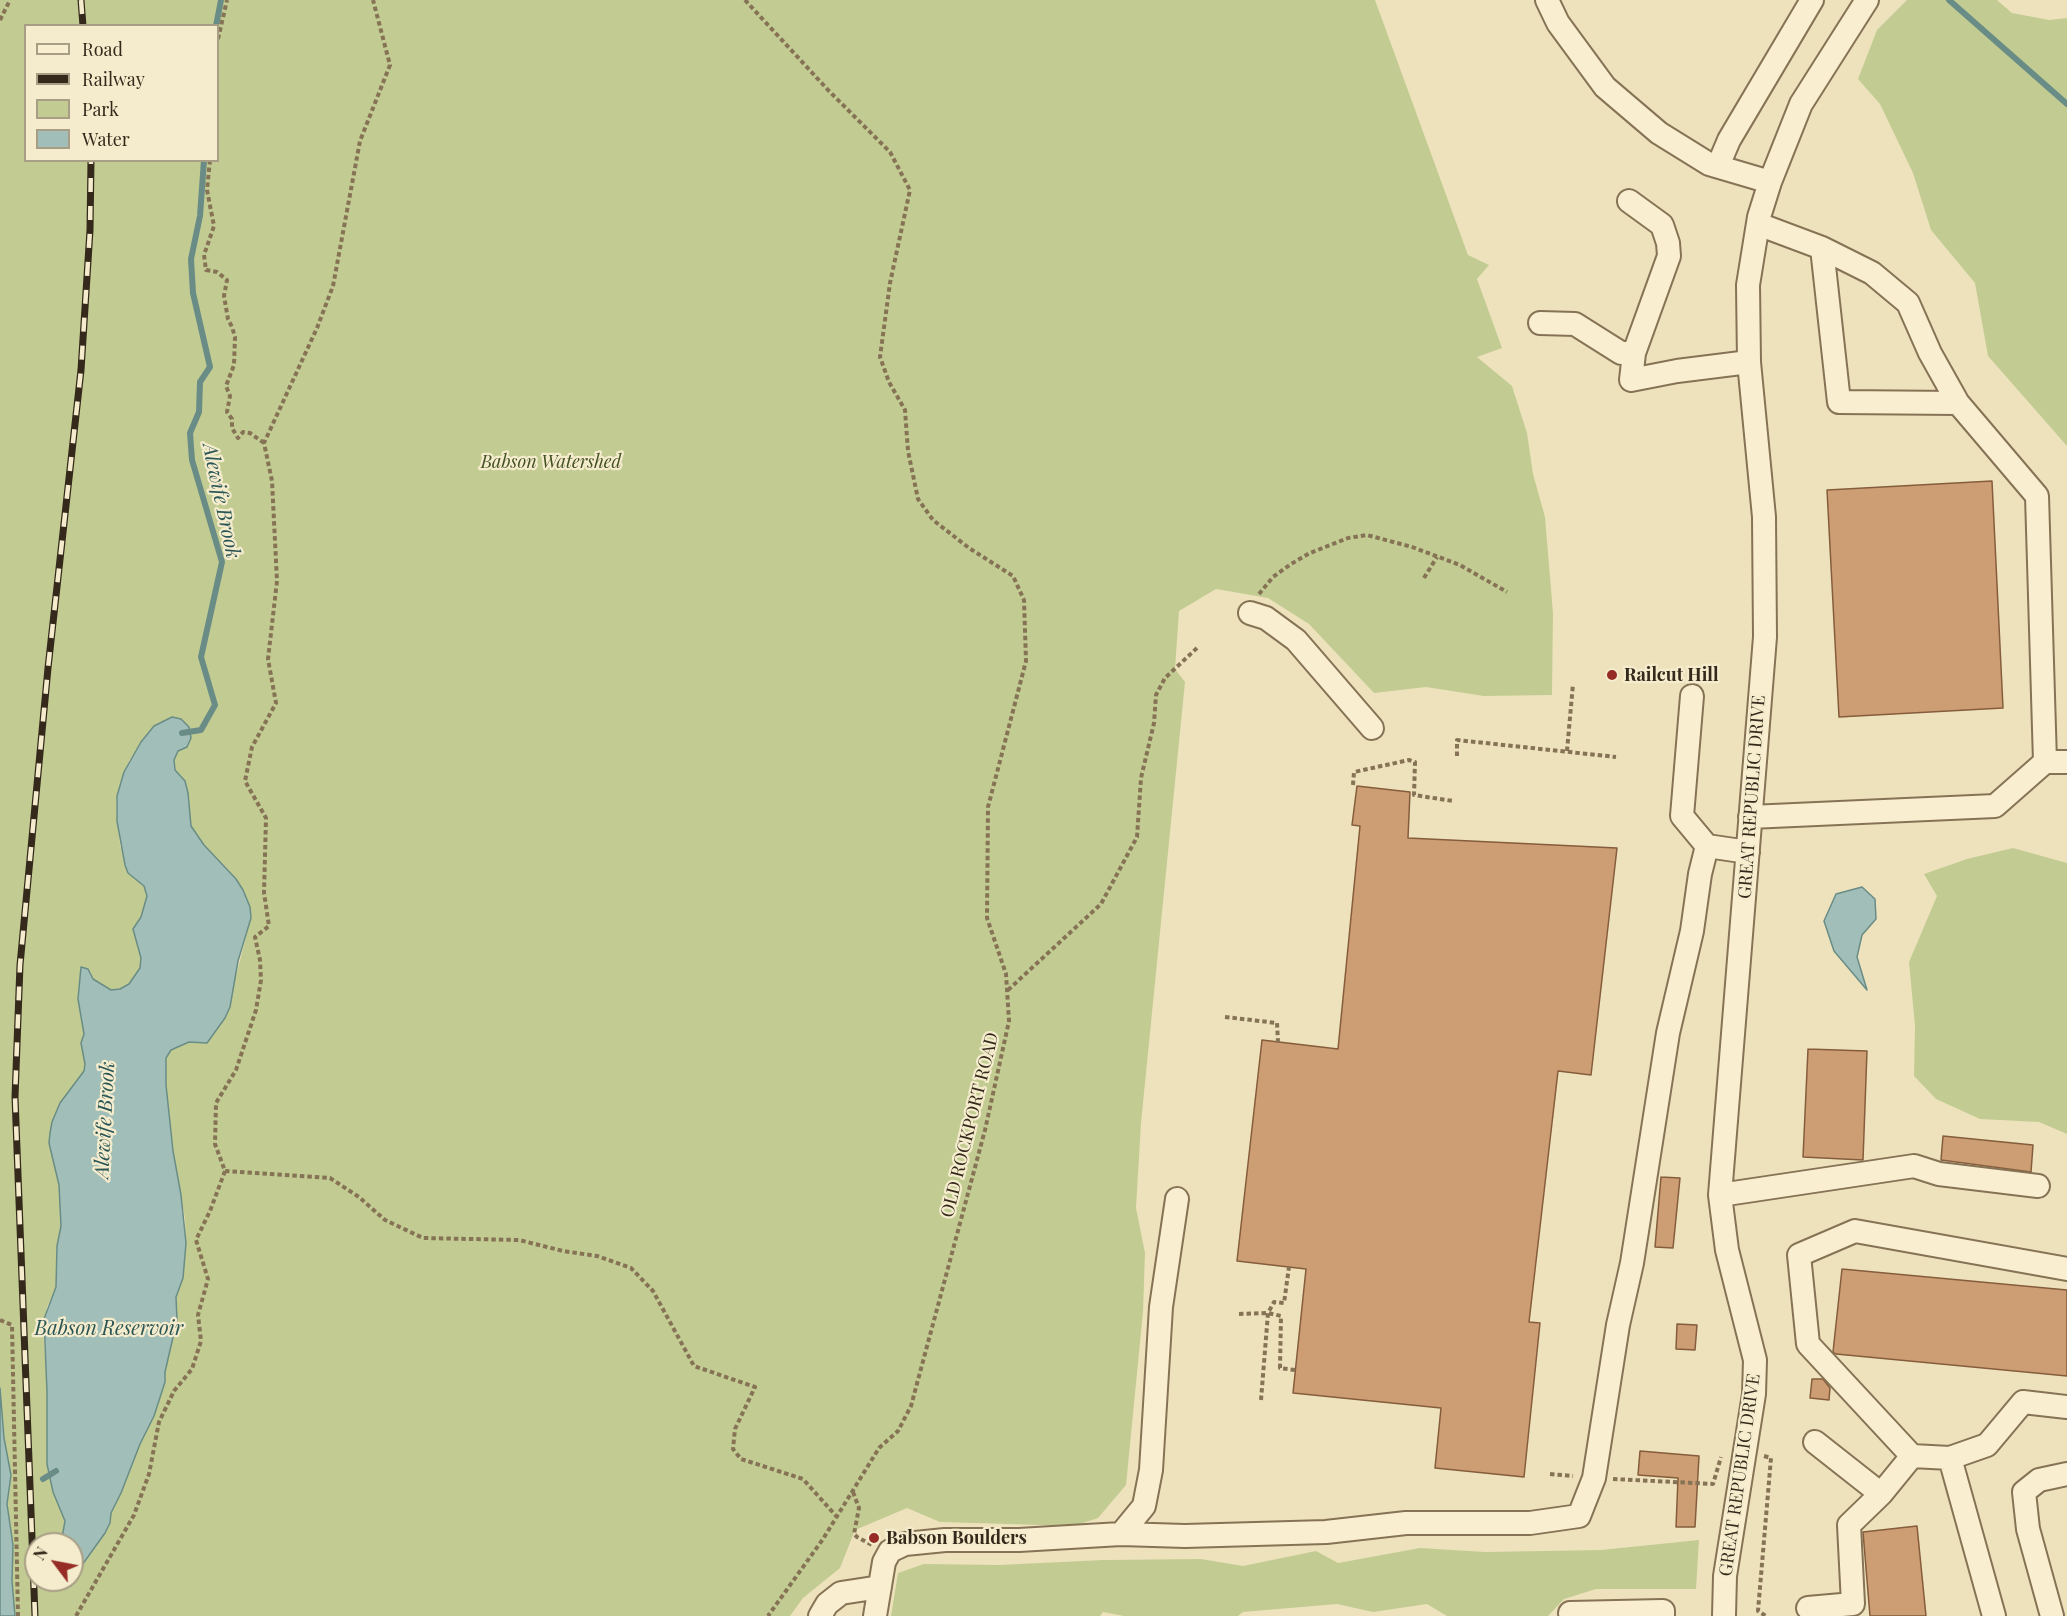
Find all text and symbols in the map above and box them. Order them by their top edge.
legend [24,24,219,162]
text: Road [82,37,123,61]
text: Railway [82,67,145,91]
text: Park [82,97,119,121]
text: Water [82,127,130,151]
water label: Alewife Brook [197,441,245,561]
park label: Babson Watershed [481,451,621,473]
place label: Railcut Hill [1624,664,1719,686]
marker: Railcut Hill [1605,668,1619,682]
street label: GREAT REPUBLIC DRIVE [1734,694,1770,900]
street label: OLD ROCKPORT ROAD [937,1030,1003,1220]
water label: Alewife Brook [90,1061,120,1179]
water label: Babson Reservoir [35,1317,183,1341]
street label: GREAT REPUBLIC DRIVE [1715,1372,1765,1578]
place label: Babson Boulders [886,1527,1027,1549]
marker: Babson Boulders [867,1531,881,1545]
north arrow [24,1532,84,1592]
text: N [28,1543,52,1564]

